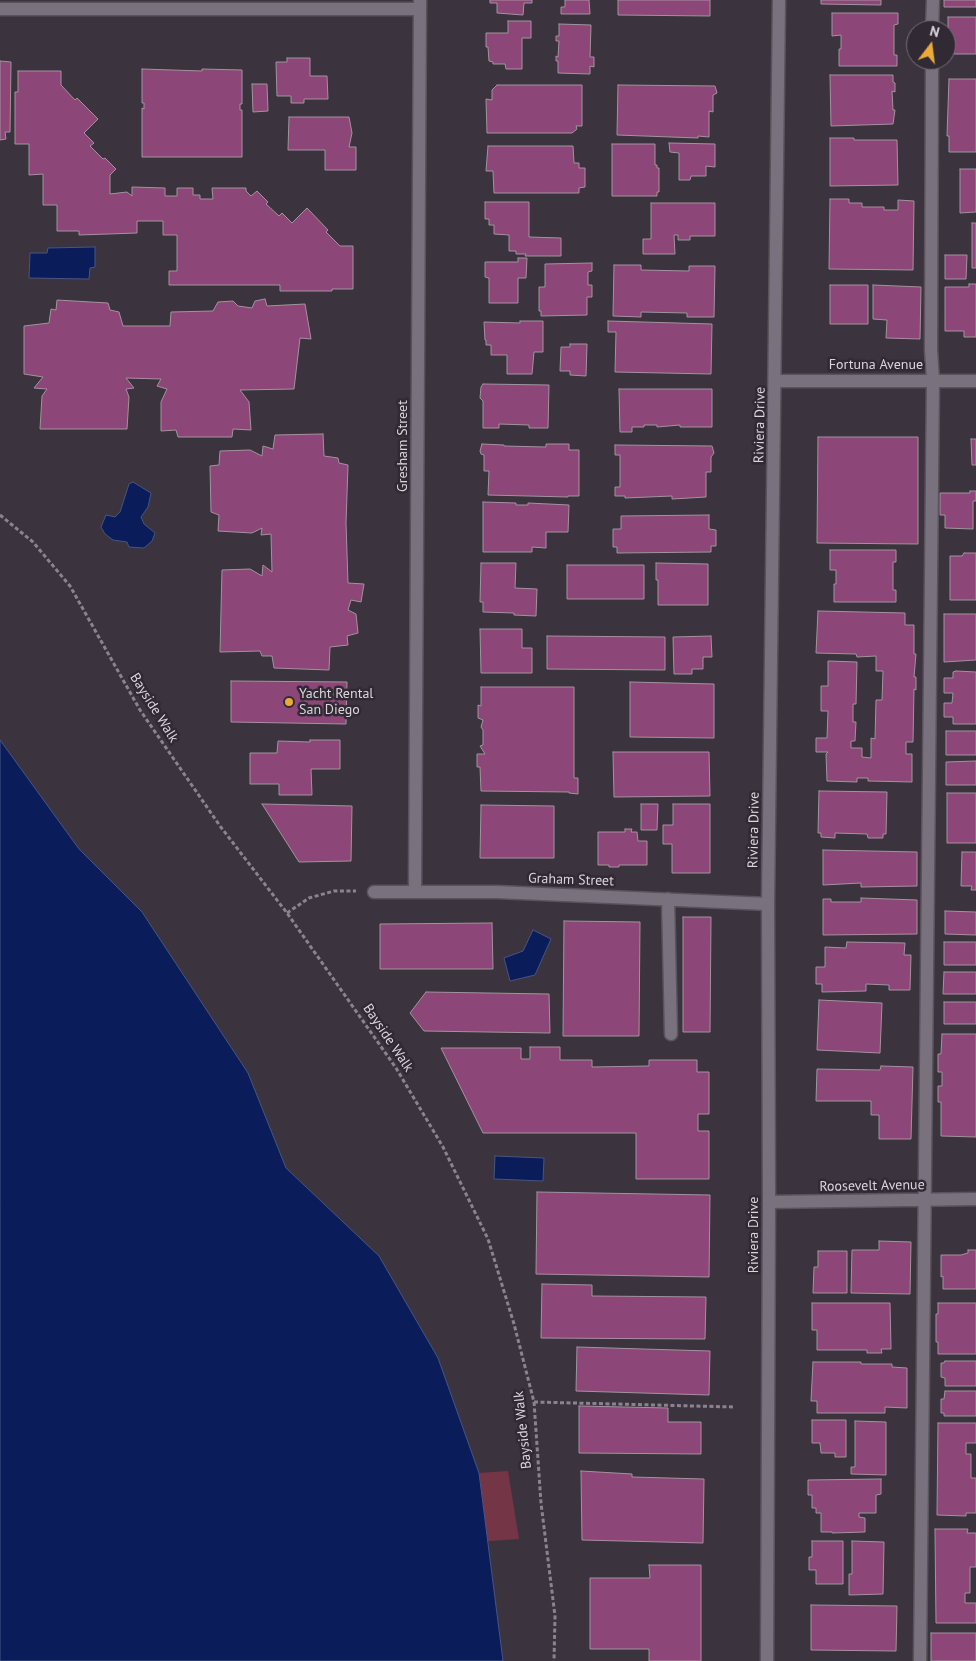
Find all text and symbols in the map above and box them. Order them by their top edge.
north arrow [906,20,956,70]
text: N [928,22,941,41]
street label: Fortuna Avenue [829,357,923,373]
street label: Riviera Drive [751,387,769,463]
street label: Gresham Street [395,400,411,492]
street label: Bayside Walk [126,670,182,746]
place label: Yacht Rental San Diego [299,686,373,719]
marker: Yacht Rental San Diego [283,696,295,708]
street label: Riviera Drive [745,792,763,868]
street label: Graham Street [528,870,614,890]
street label: Bayside Walk [359,1001,417,1075]
street label: Roosevelt Avenue [819,1177,925,1195]
street label: Riviera Drive [746,1197,762,1273]
street label: Bayside Walk [511,1390,535,1470]

